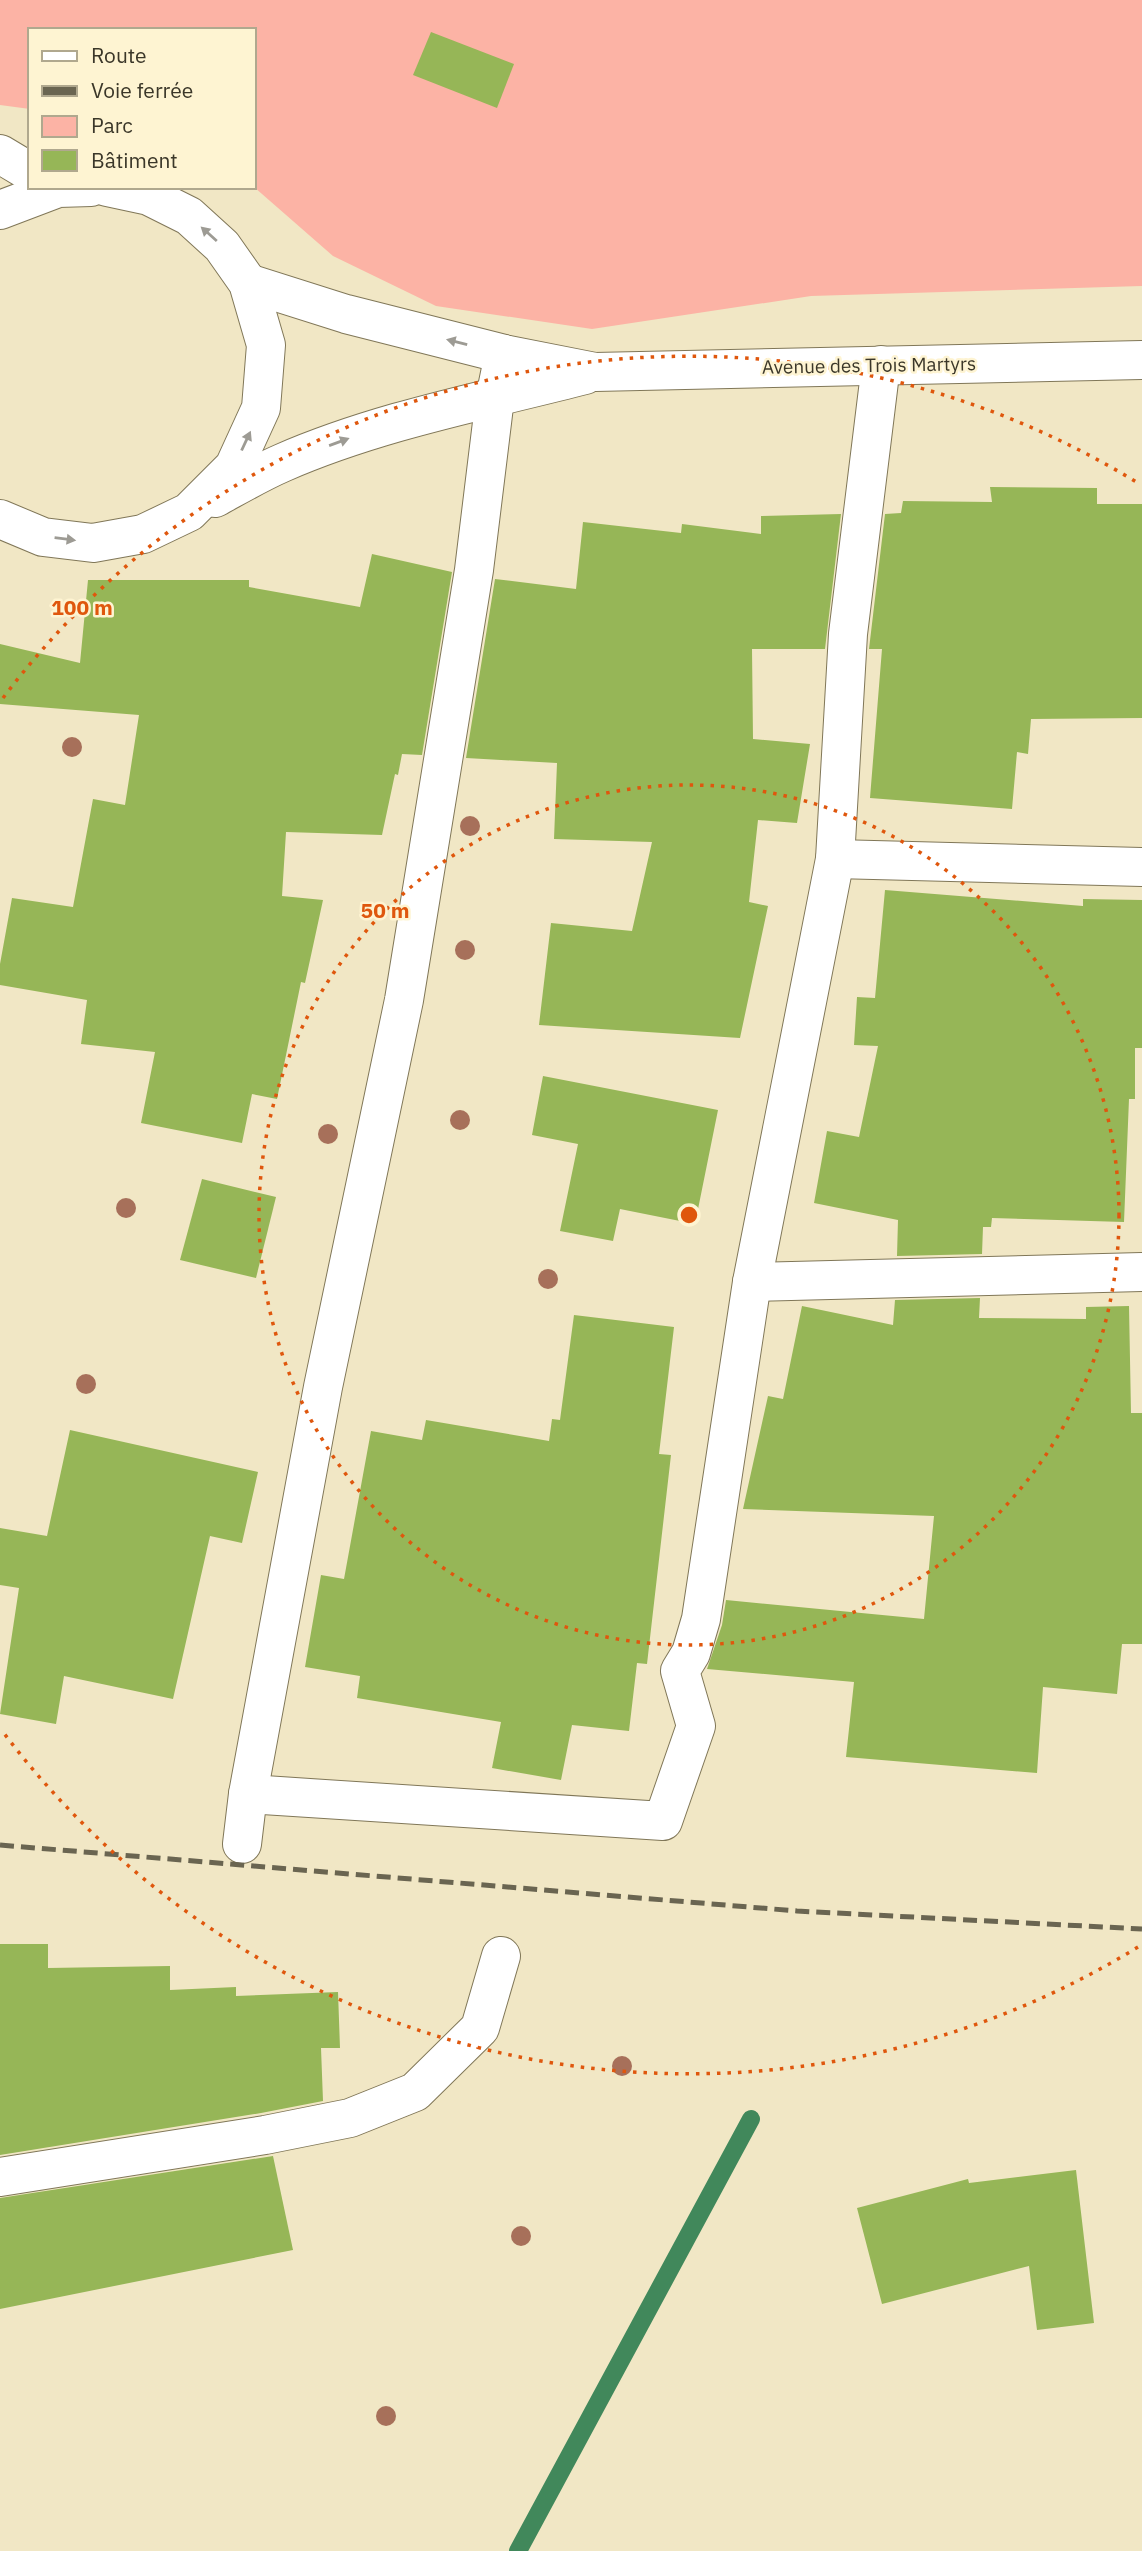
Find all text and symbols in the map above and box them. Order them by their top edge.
legend [28,28,256,189]
text: Route [91,41,147,69]
text: Voie ferrée [91,76,193,104]
text: Parc [91,111,133,139]
text: Bâtiment [91,146,178,174]
one-way arrow [201,226,218,242]
one-way arrow [446,336,468,347]
street label: Avenue des Trois Martyrs [762,351,976,379]
one-way arrow [240,431,252,451]
one-way arrow [329,436,350,447]
one-way arrow [54,534,76,545]
text: 100 m [51,593,113,621]
text: 50 m [361,896,409,924]
centre of rings [677,1203,701,1227]

